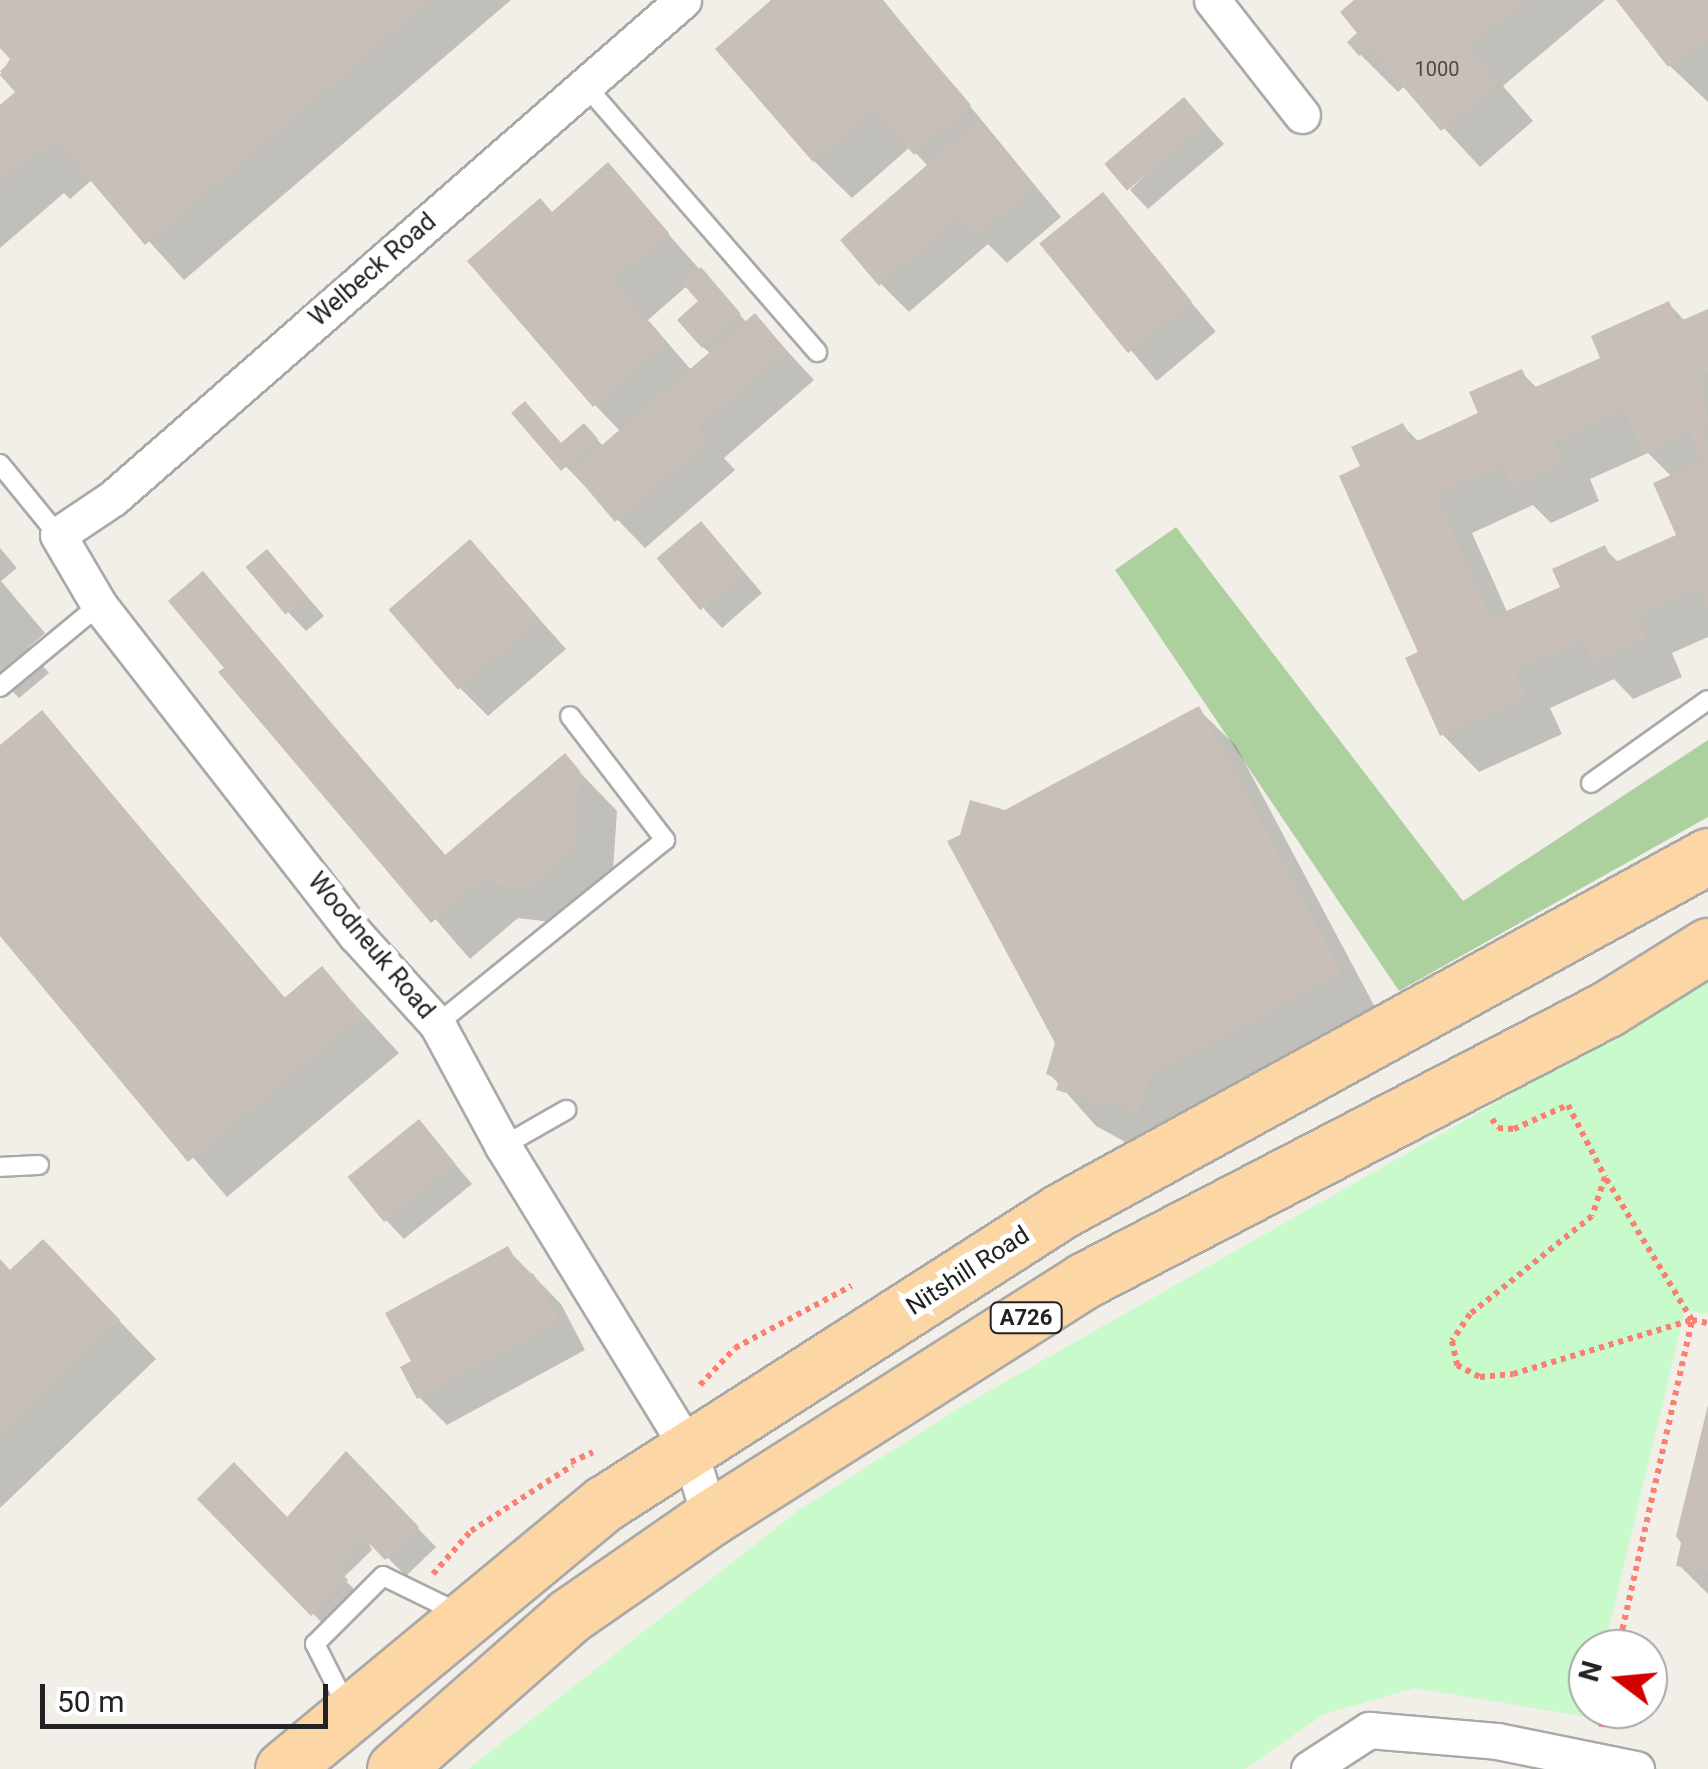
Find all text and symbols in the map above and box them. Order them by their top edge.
house number: 1000 [1415,57,1459,81]
street label: Welbeck Road [304,207,442,333]
street label: Woodneuk Road [301,867,441,1025]
street label: Nitshill Road [901,1220,1035,1322]
road number: A726 [988,1301,1064,1335]
north arrow [1568,1629,1668,1729]
text: N [1572,1657,1609,1685]
scale bar [45,1664,332,1726]
text: 50 m [57,1684,124,1719]

